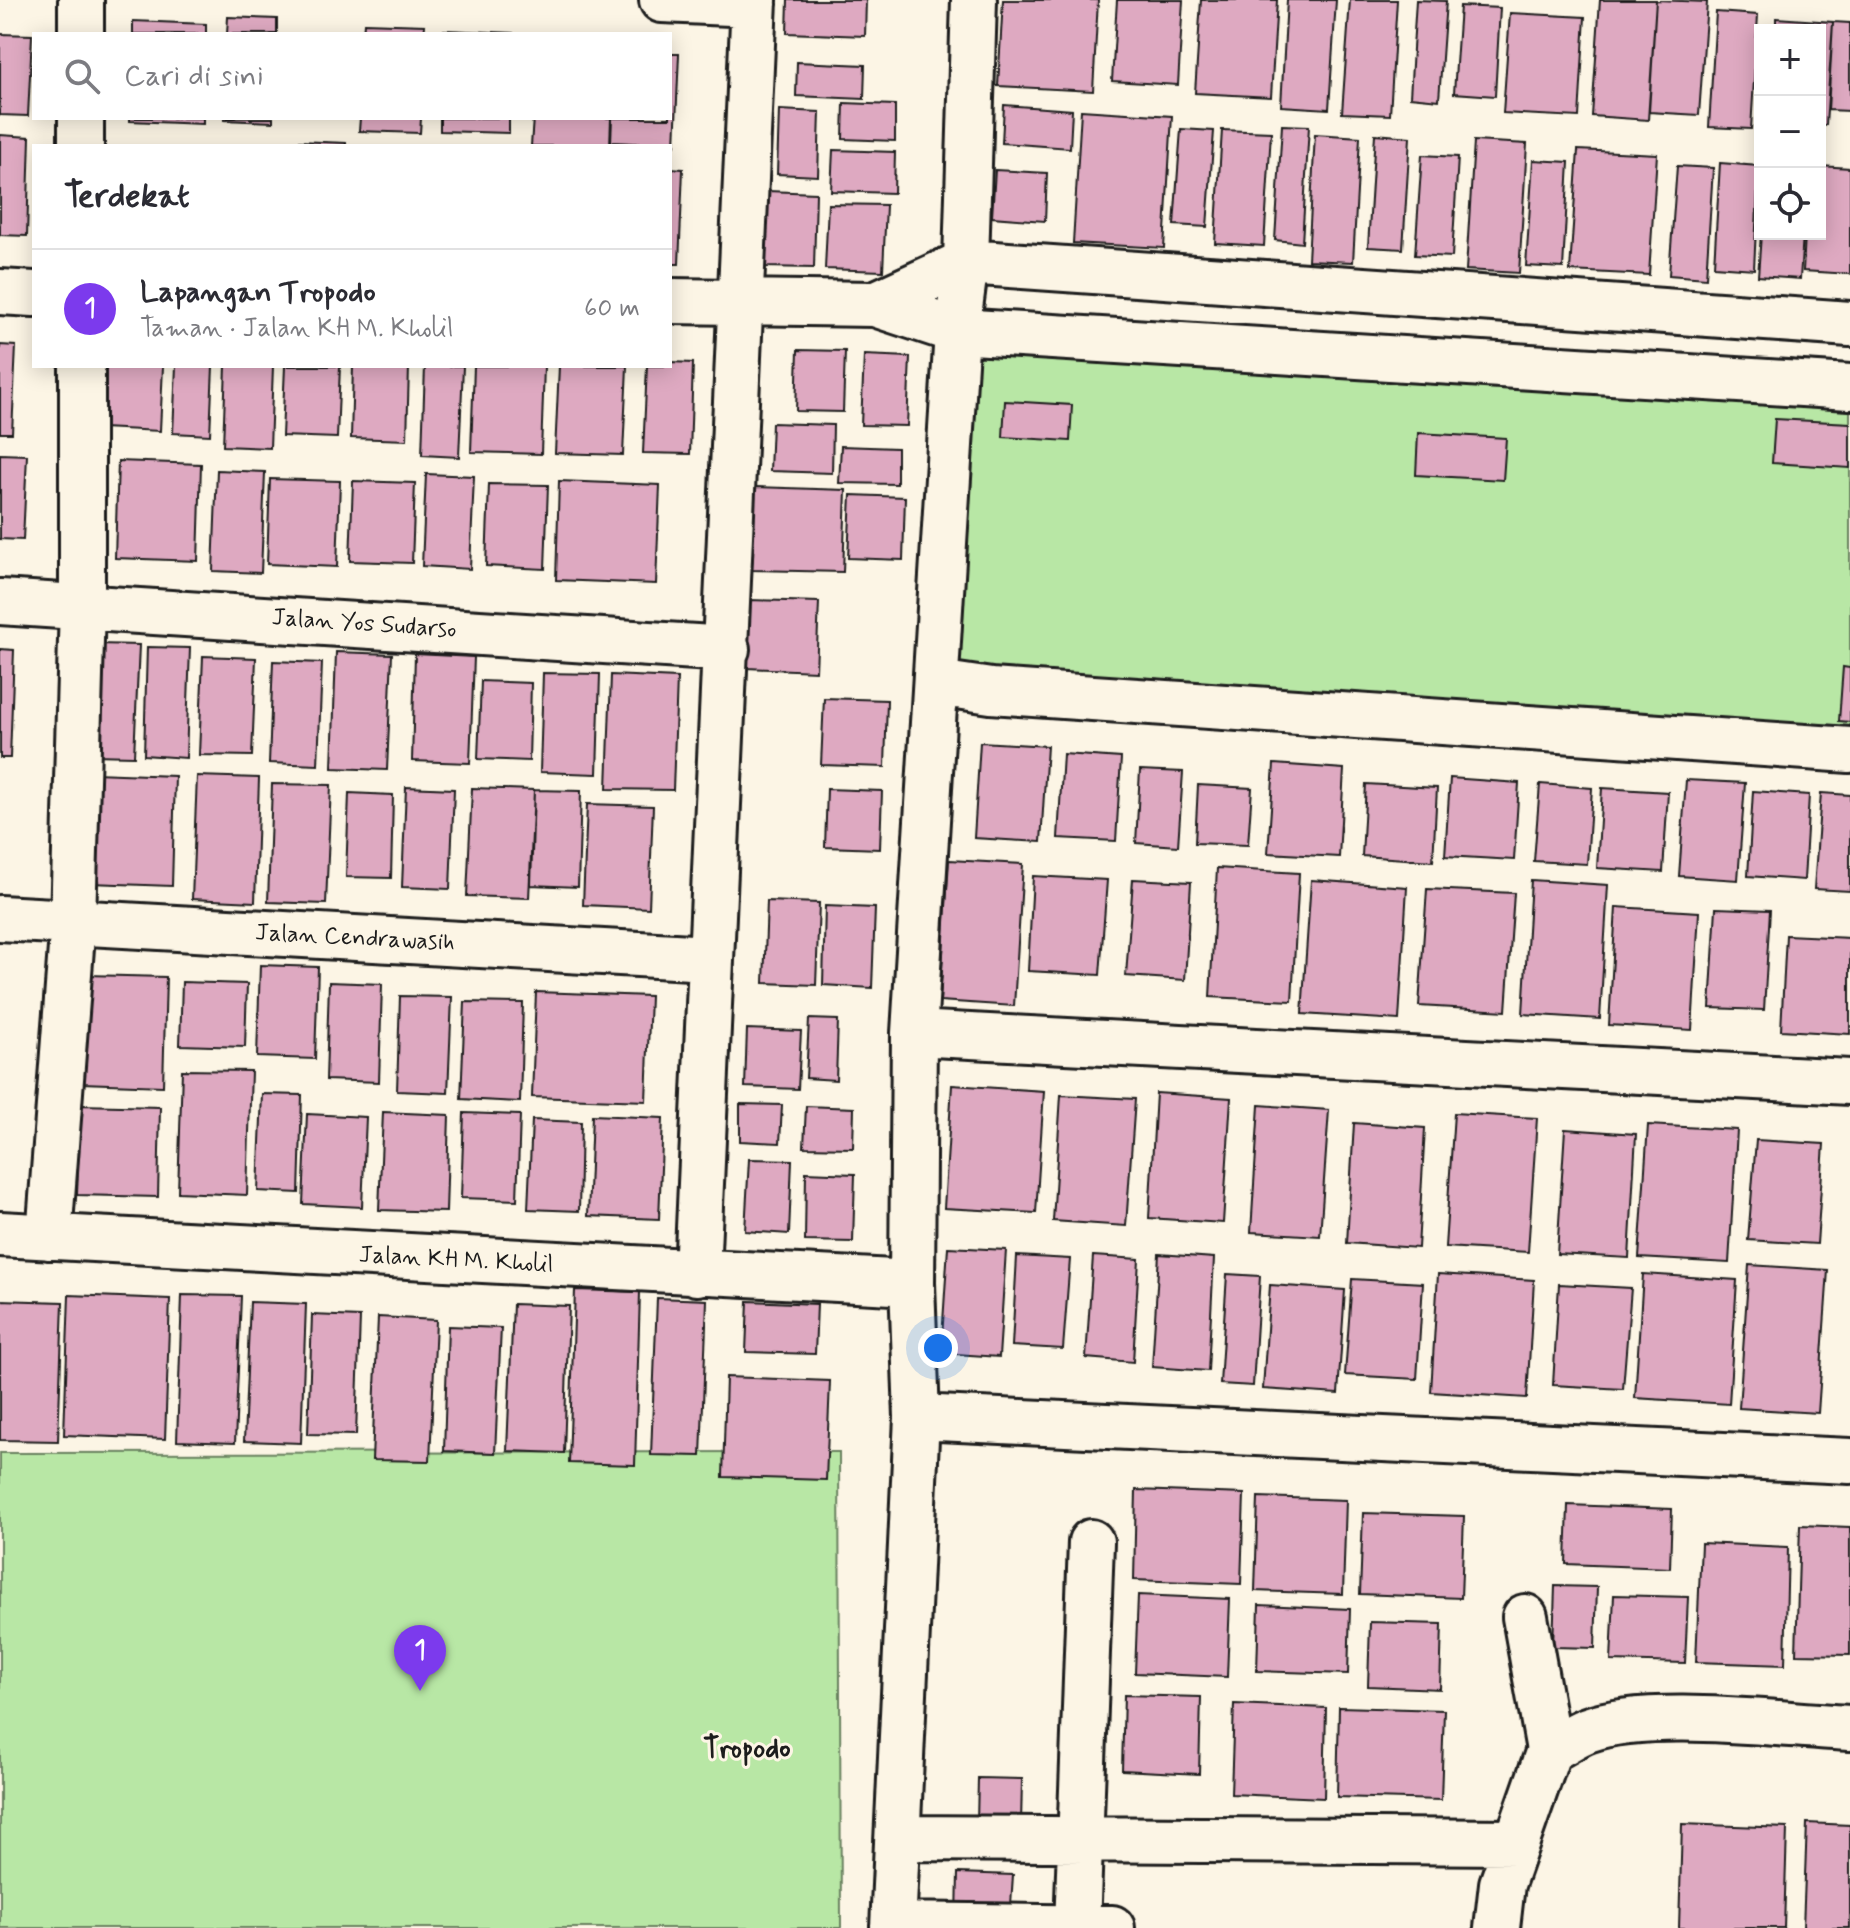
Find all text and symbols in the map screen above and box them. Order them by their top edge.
map controls [1754,24,1826,240]
button: + [1754,24,1826,96]
search box [32,32,672,120]
icon: search [60,54,104,98]
text: Cari di sini [124,57,264,96]
button: − [1754,96,1826,168]
button: locate [1754,168,1826,240]
text: Terdekat [64,174,190,219]
text: Lapangan Tropodo [140,273,376,312]
text: 1 [84,292,96,326]
text: 60 m [584,292,640,326]
text: Taman · Jalan KH M. Kholil [140,312,453,346]
street label: Jalan Yos Sudarso [271,602,457,646]
street label: Jalan Cendrawasih [254,917,456,959]
street label: Jalan KH M. Kholil [358,1239,554,1281]
your location [918,1328,958,1368]
pin: 1 [394,1625,446,1691]
district label: Tropodo [703,1731,791,1768]

